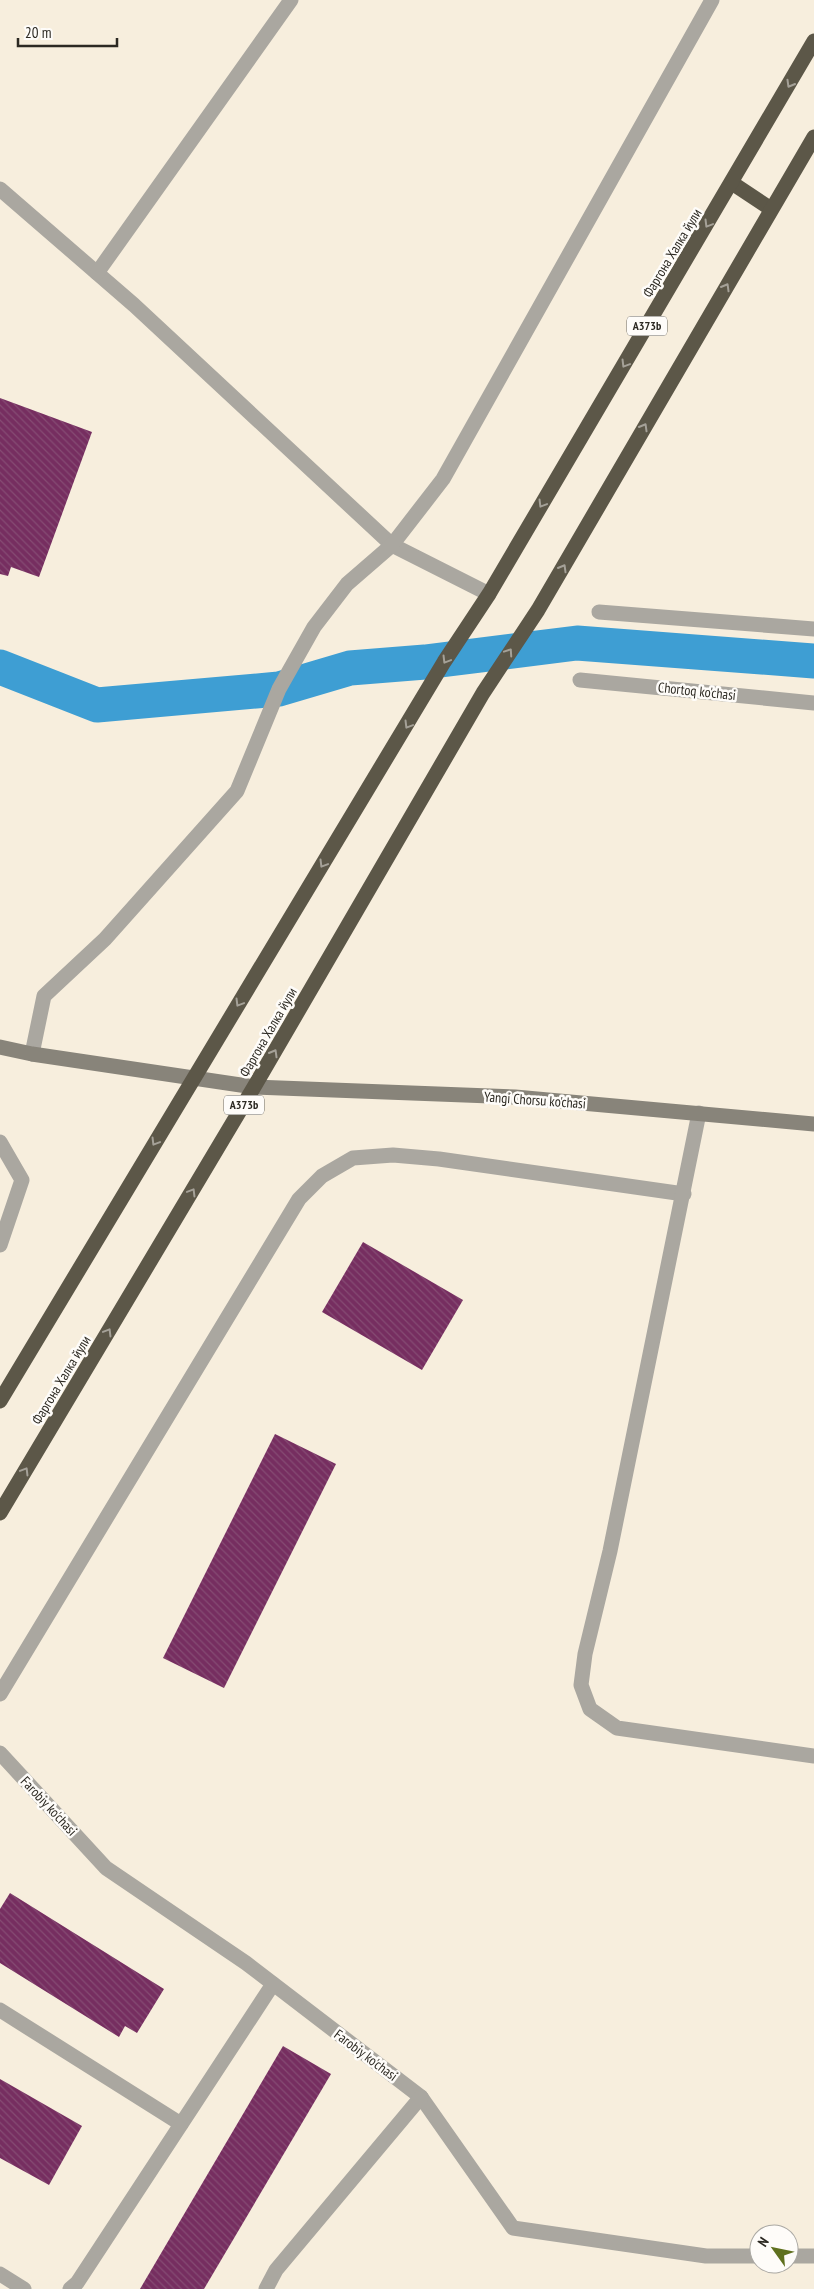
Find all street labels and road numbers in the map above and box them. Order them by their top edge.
street label: Фаргона Халка йули [638,205,706,301]
road number: A373b [627,316,667,336]
street label: Chortoq ko'chasi [657,678,737,704]
street label: Фаргона Халка йули [235,984,301,1080]
street label: Yangi Chorsu ko'chasi [483,1087,587,1113]
road number: A373b [224,1096,264,1114]
street label: Фаргона Халка йули [27,1332,95,1428]
street label: Farobiy ko'chasi [17,1773,81,1839]
street label: Farobiy ko'chasi [331,2025,401,2085]

